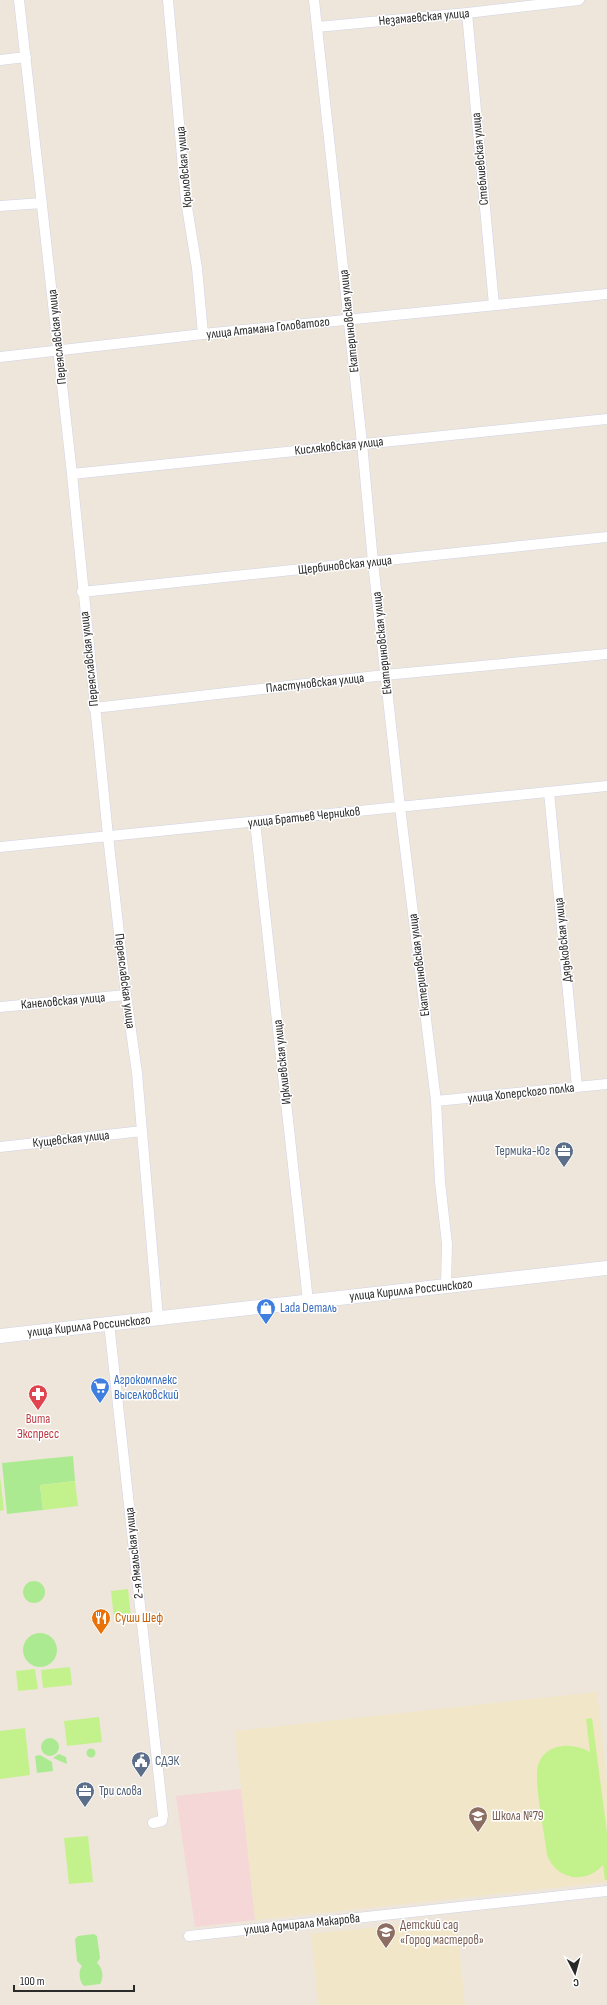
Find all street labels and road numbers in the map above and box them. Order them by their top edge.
street label: Незамаевская улица [378,5,470,29]
street label: Стеблиевская улица [468,112,492,206]
street label: Крыловская улица [172,126,196,208]
street label: Екатериновская улица [336,269,362,373]
street label: Переяславская улица [44,289,70,385]
street label: улица Атамана Головатого [205,314,331,342]
street label: Кисляковская улица [294,433,384,459]
street label: Щербиновская улица [297,552,393,578]
street label: Екатериновская улица [369,591,395,695]
street label: Переяславская улица [76,611,102,707]
street label: Пластуновская улица [265,670,365,696]
street label: улица Братьев Черников [247,803,361,831]
street label: Дядьковская улица [551,897,575,983]
street label: Екатериновская улица [405,913,433,1017]
street label: Переяславская улица [111,933,139,1029]
street label: Канеловская улица [20,989,106,1013]
street label: Ирклиевская улица [270,1019,294,1105]
street label: улица Хоперского полка [467,1079,575,1107]
street label: Кущевская улица [32,1127,110,1151]
street label: улица Кирилла Россинского [349,1276,473,1304]
street label: улица Кирилла Россинского [27,1312,151,1340]
street label: 2-я Ямальская улица [121,1507,147,1599]
street label: улица Адмирала Макарова [243,1910,361,1938]

